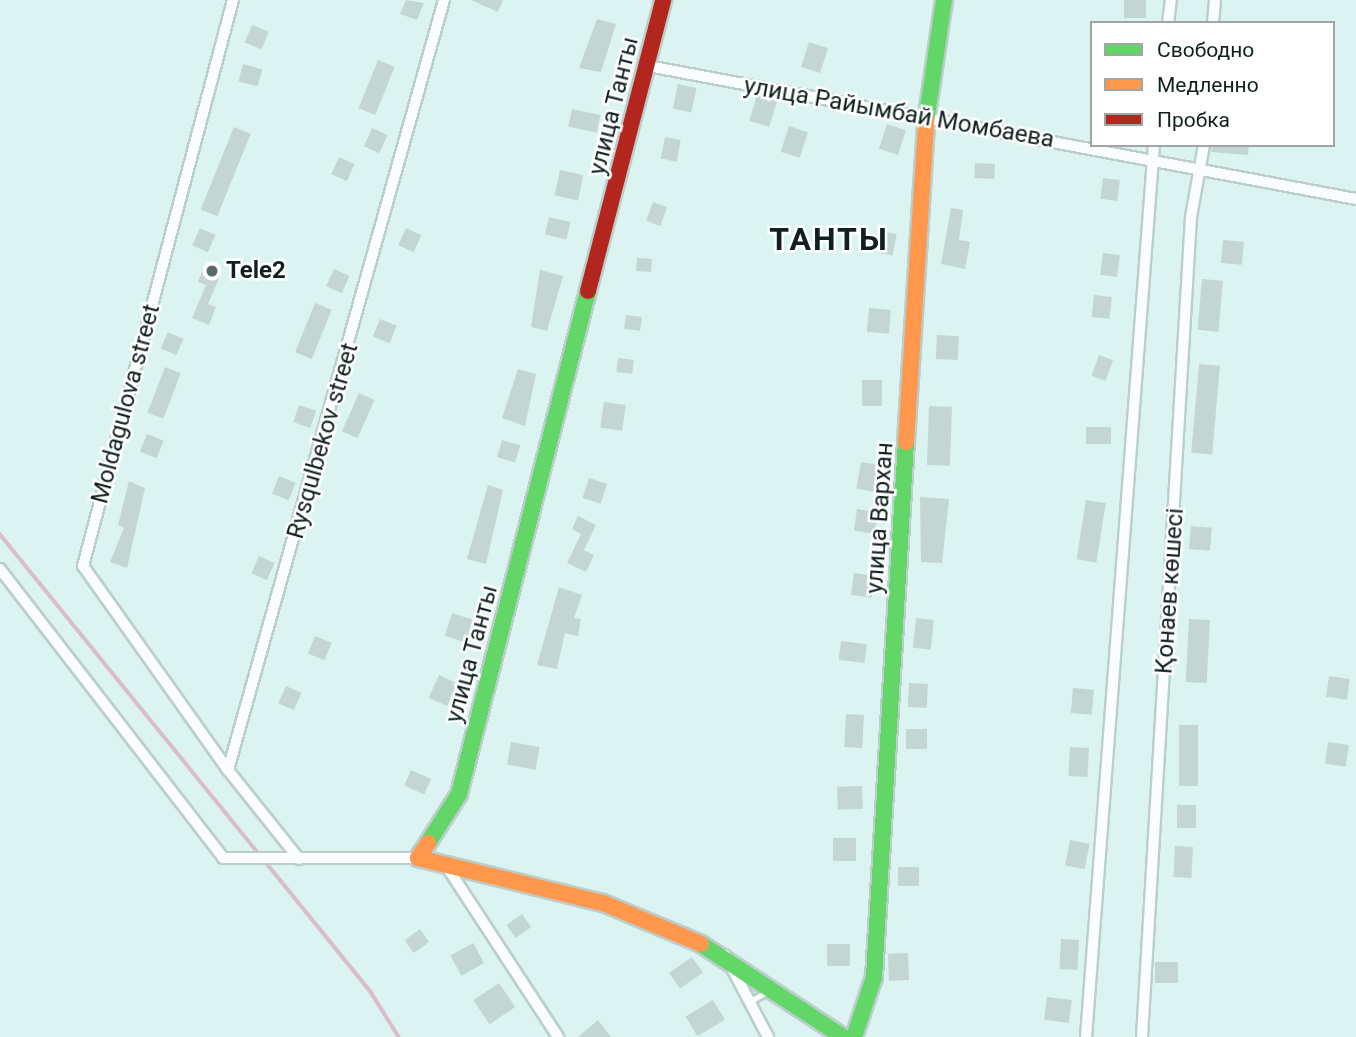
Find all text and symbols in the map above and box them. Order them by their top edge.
legend [1090,21,1335,147]
street label: улица Танты [583,34,645,178]
text: Свободно [1157,38,1254,62]
street label: улица Райымбай Момбаева [742,72,1056,154]
text: Медленно [1157,73,1259,97]
text: Пробка [1157,108,1230,132]
district label: ТАНТЫ [770,220,888,258]
place label: Tele2 [226,257,286,285]
marker: Tele2 [204,263,220,279]
street label: Moldagulova street [86,301,166,507]
street label: Rysqulbekov street [281,340,365,542]
street label: улица Вархан [860,441,900,595]
street label: Қонаев көшесі [1150,507,1190,675]
street label: улица Танты [440,582,504,726]

